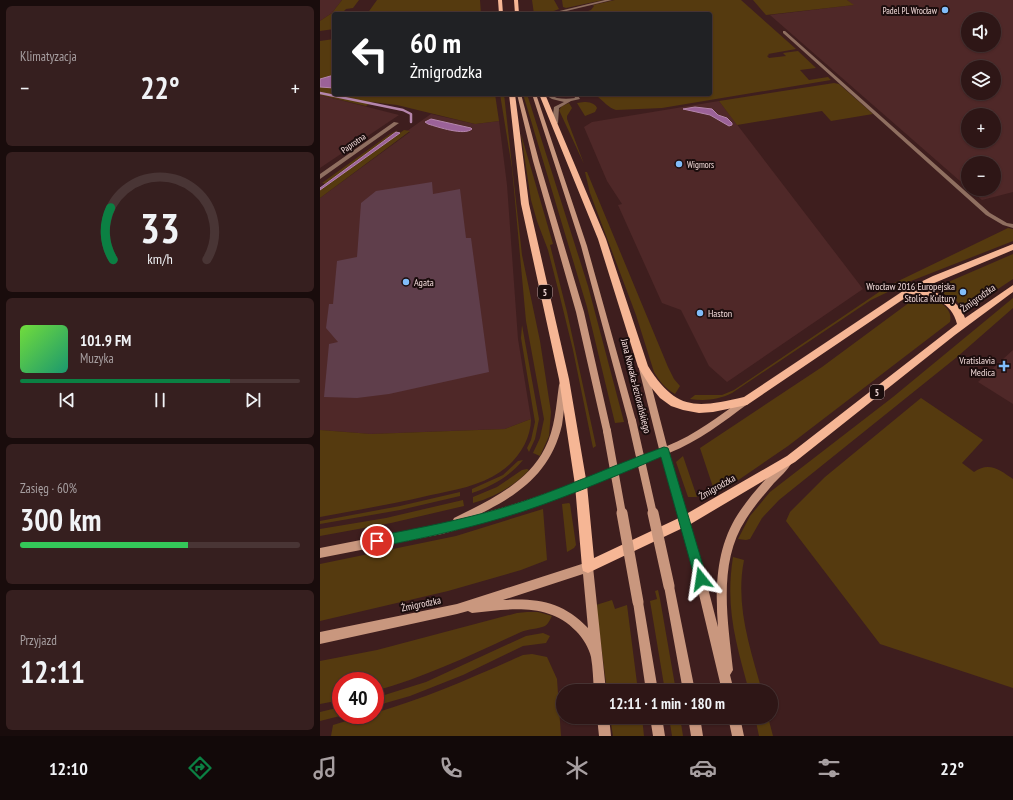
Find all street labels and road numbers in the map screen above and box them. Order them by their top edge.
street label: Paprotna [338,130,368,155]
street label: Żmigrodzka [958,281,998,315]
road number: 5 [538,285,552,299]
street label: Jana Nowaka-Jeziorańskiego [618,336,654,435]
road number: 5 [870,385,884,399]
street label: Żmigrodzka [696,471,738,503]
street label: Żmigrodzka [400,593,442,615]

